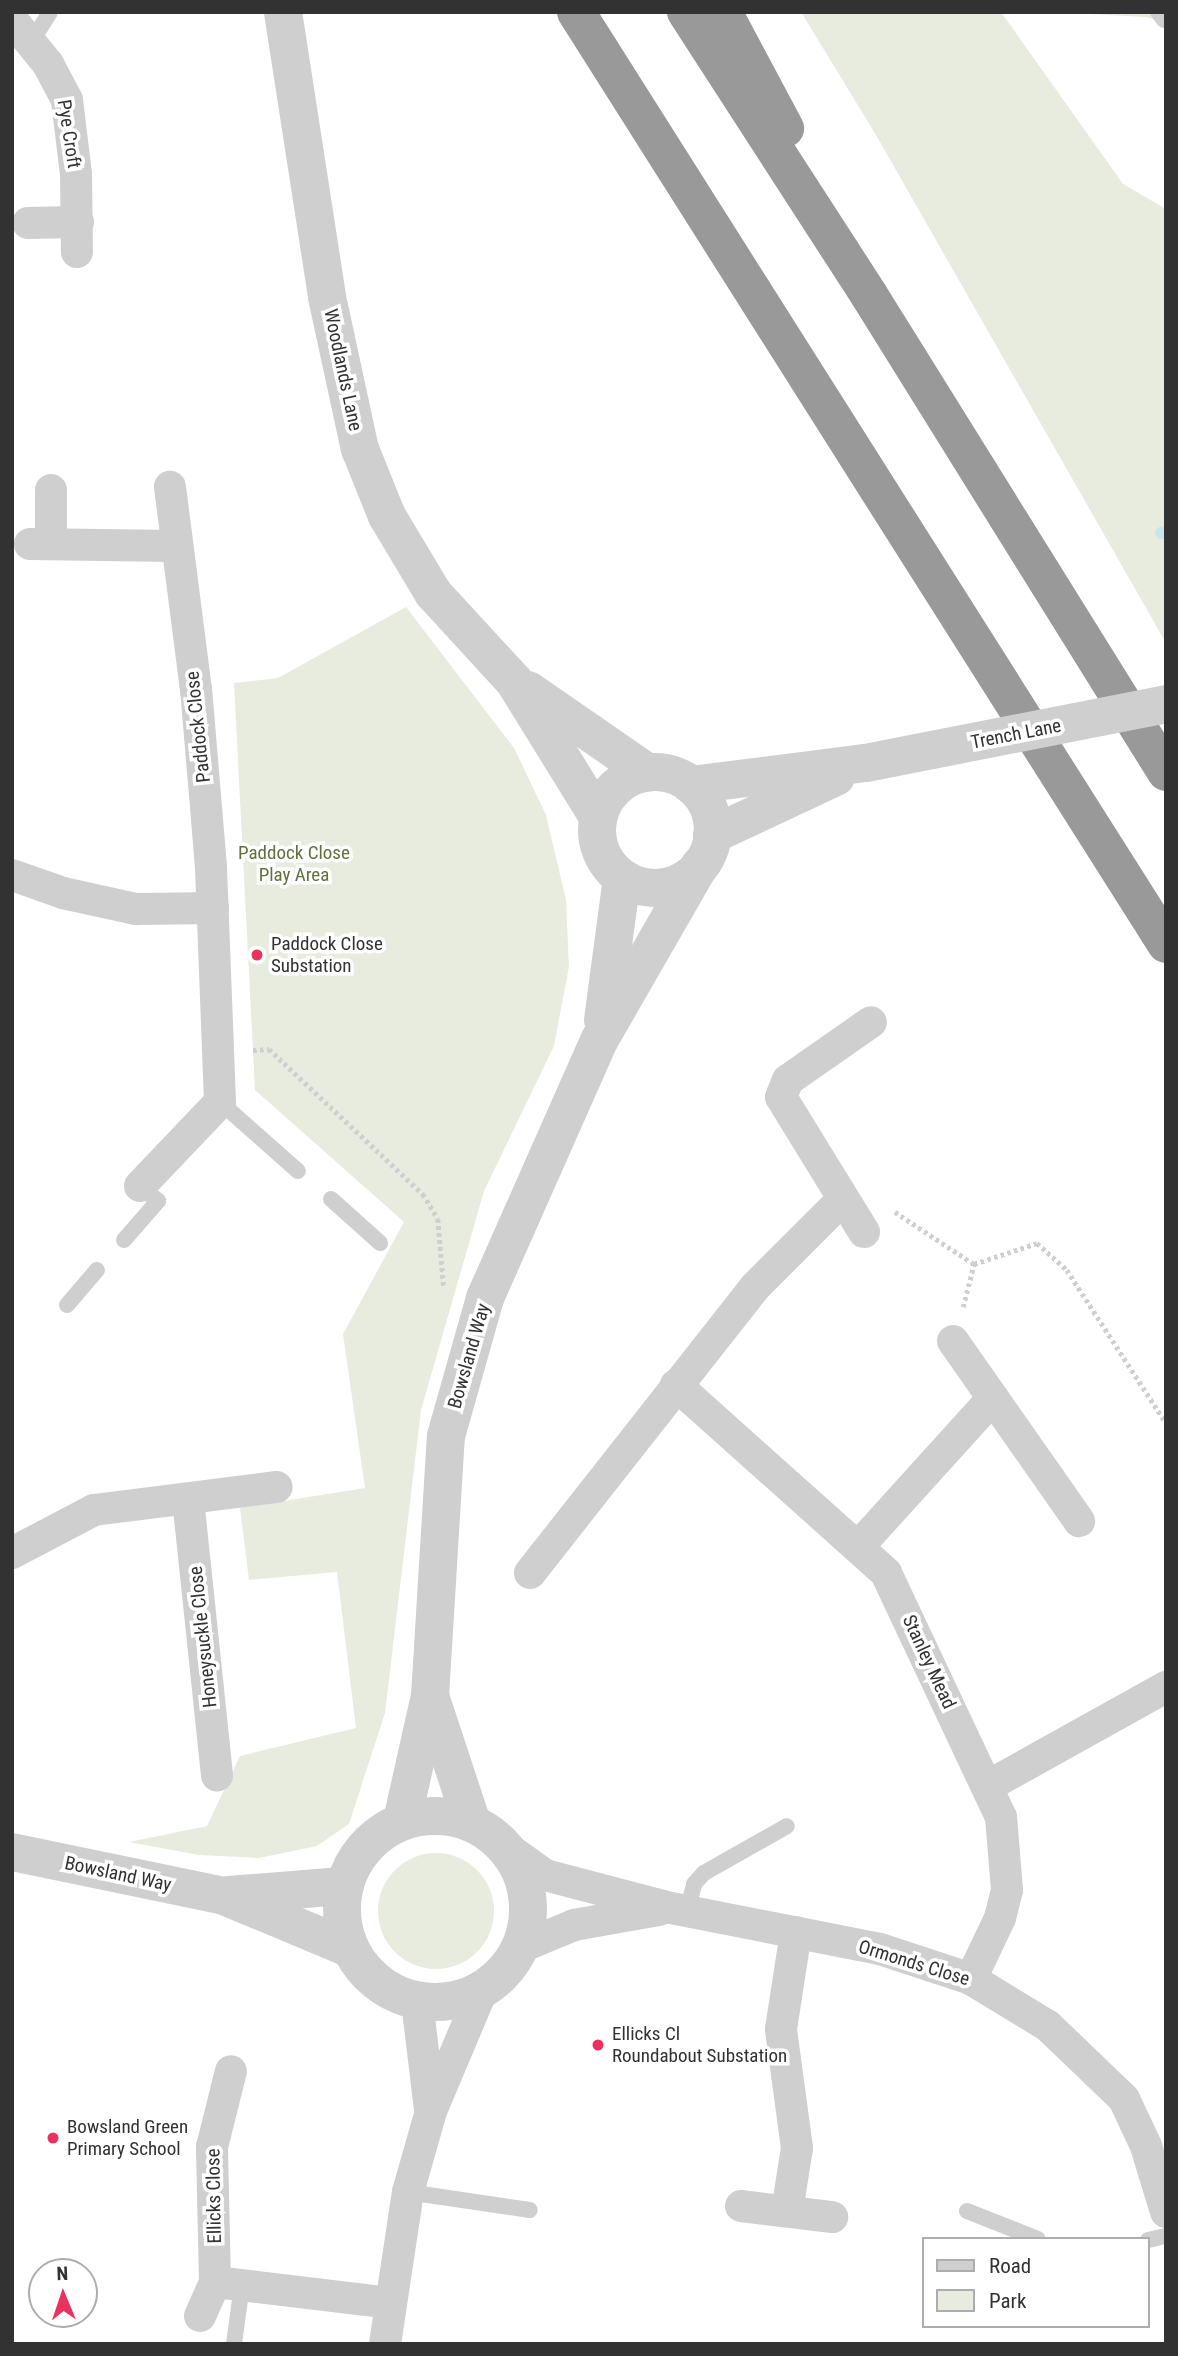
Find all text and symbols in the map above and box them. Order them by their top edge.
street label: Pye Croft [52,98,86,170]
street label: Woodlands Lane [319,307,367,433]
street label: Paddock Close [181,670,215,784]
street label: Trench Lane [969,714,1063,754]
park label: Paddock Close Play Area [238,842,350,886]
place label: Paddock Close Substation [271,933,383,977]
marker: Paddock Close Substation [249,947,265,963]
street label: Bowsland Way [443,1301,495,1411]
street label: Honeysuckle Close [184,1565,222,1709]
street label: Stanley Mead [897,1611,961,1713]
street label: Bowsland Way [63,1852,173,1896]
street label: Ormonds Close [856,1935,972,1991]
place label: Ellicks Cl Roundabout Substation [612,2023,787,2067]
marker: Ellicks Cl Roundabout Substation [590,2037,606,2053]
place label: Bowsland Green Primary School [67,2116,188,2160]
marker: Bowsland Green Primary School [45,2130,61,2146]
street label: Ellicks Close [202,2148,226,2244]
legend [922,2237,1150,2328]
text: Road [989,2254,1031,2278]
north arrow [28,2258,98,2328]
text: N [56,2262,69,2285]
text: Park [989,2289,1026,2313]

